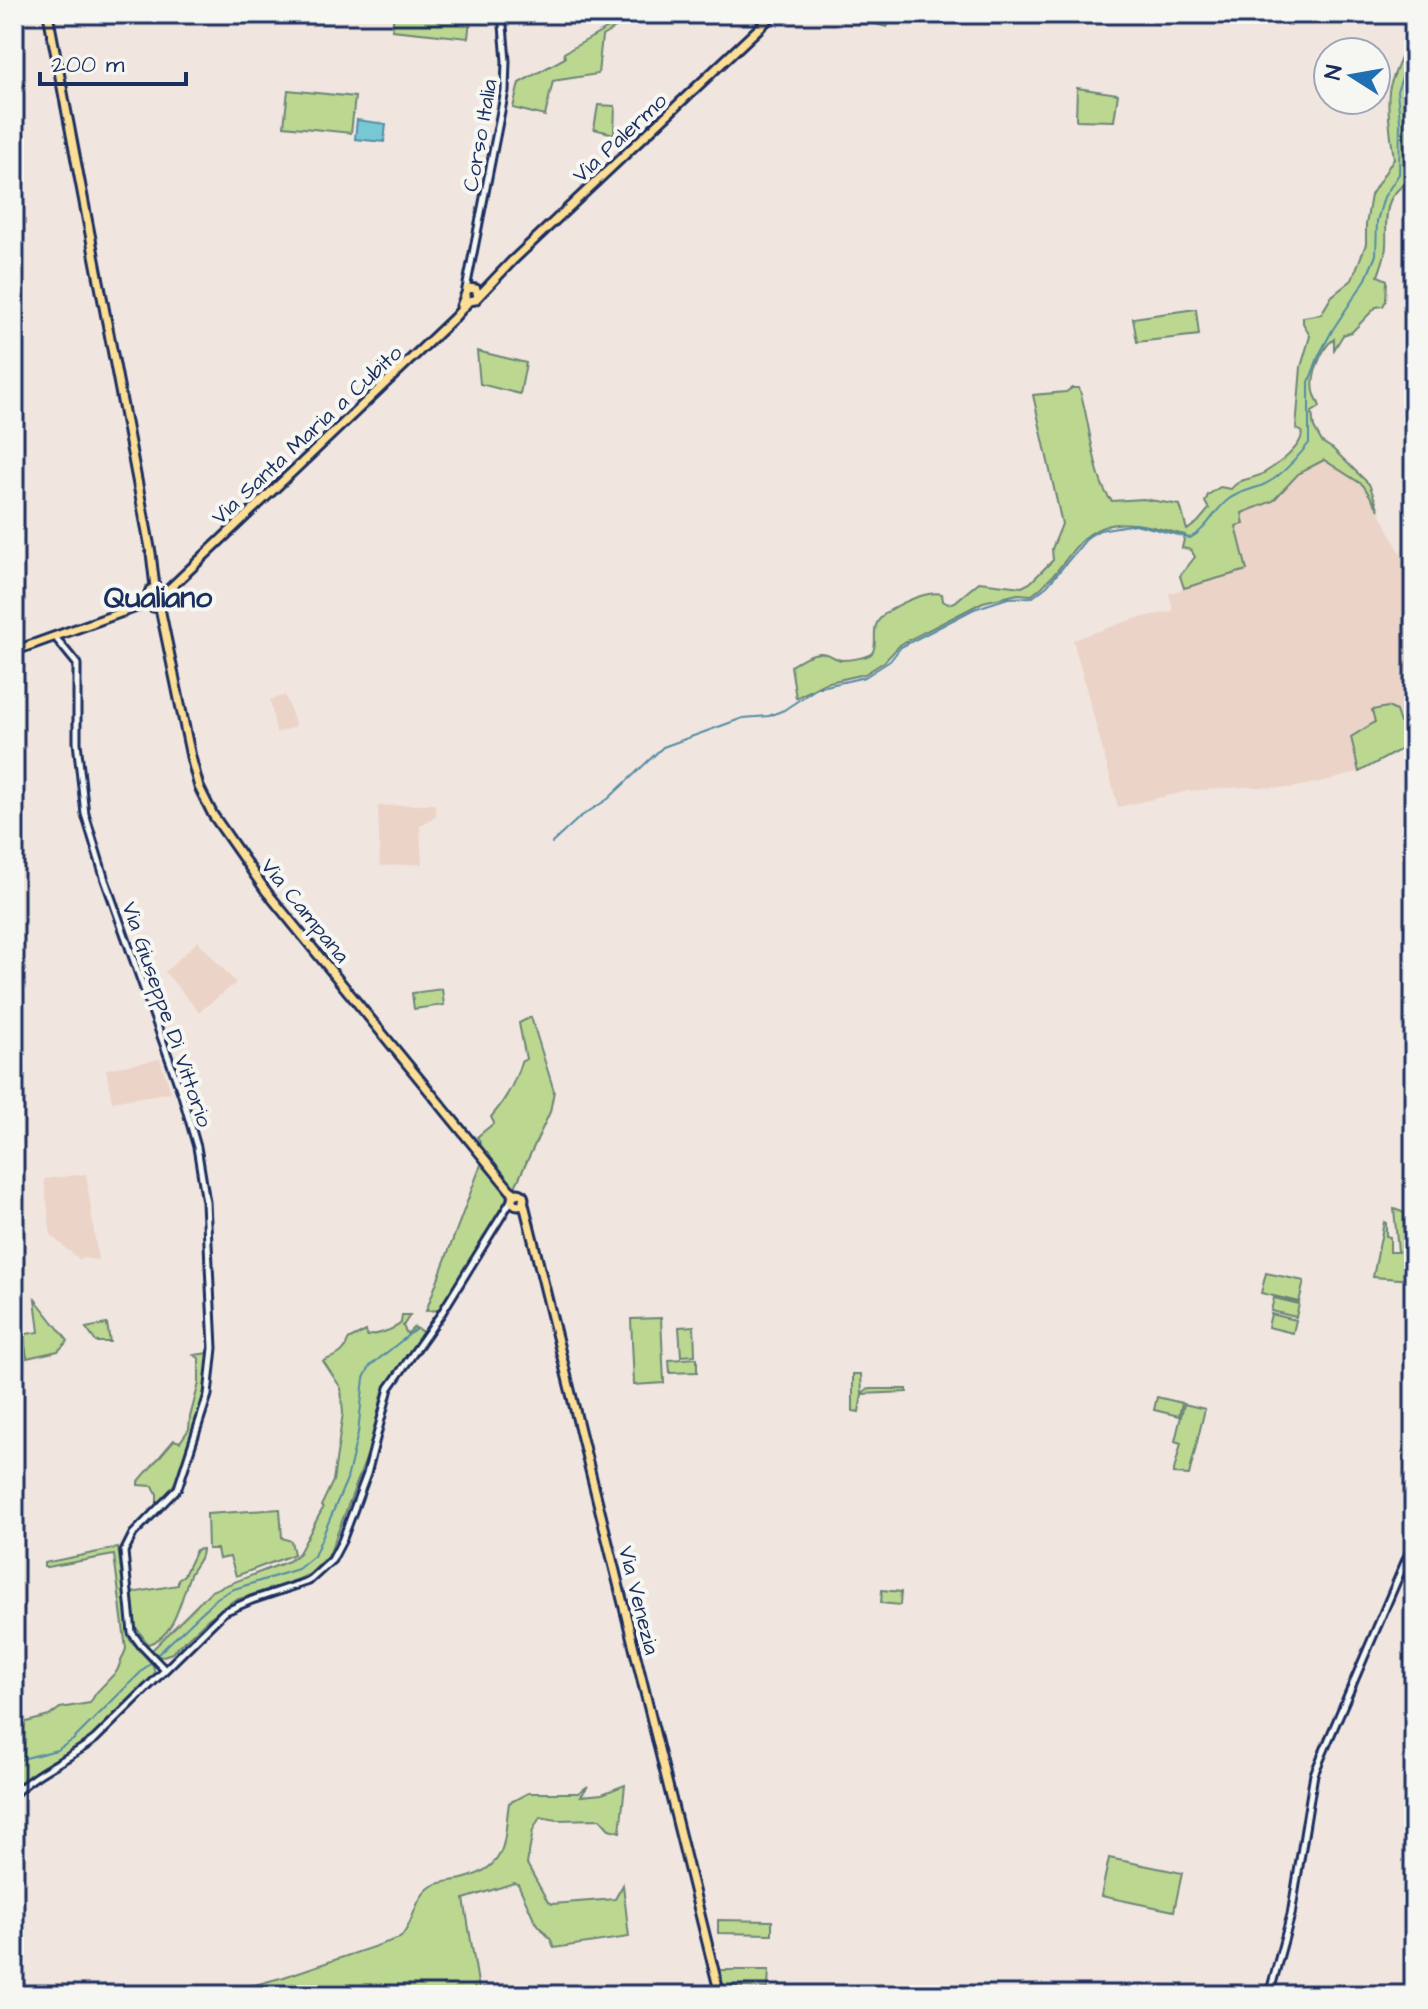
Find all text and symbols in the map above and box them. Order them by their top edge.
scale bar [40,36,186,86]
north arrow [1312,36,1392,116]
text: 200 m [52,48,125,82]
text: N [1317,63,1350,82]
street label: Corso Italia [455,77,506,194]
street label: Via Palermo [566,86,675,190]
street label: Via Santa Maria a Cubito [205,338,410,532]
district label: Qualiano [104,577,212,619]
street label: Via Campana [253,852,357,970]
street label: Via Giuseppe Di Vittorio [113,898,220,1132]
street label: Via Venezia [610,1543,667,1658]

